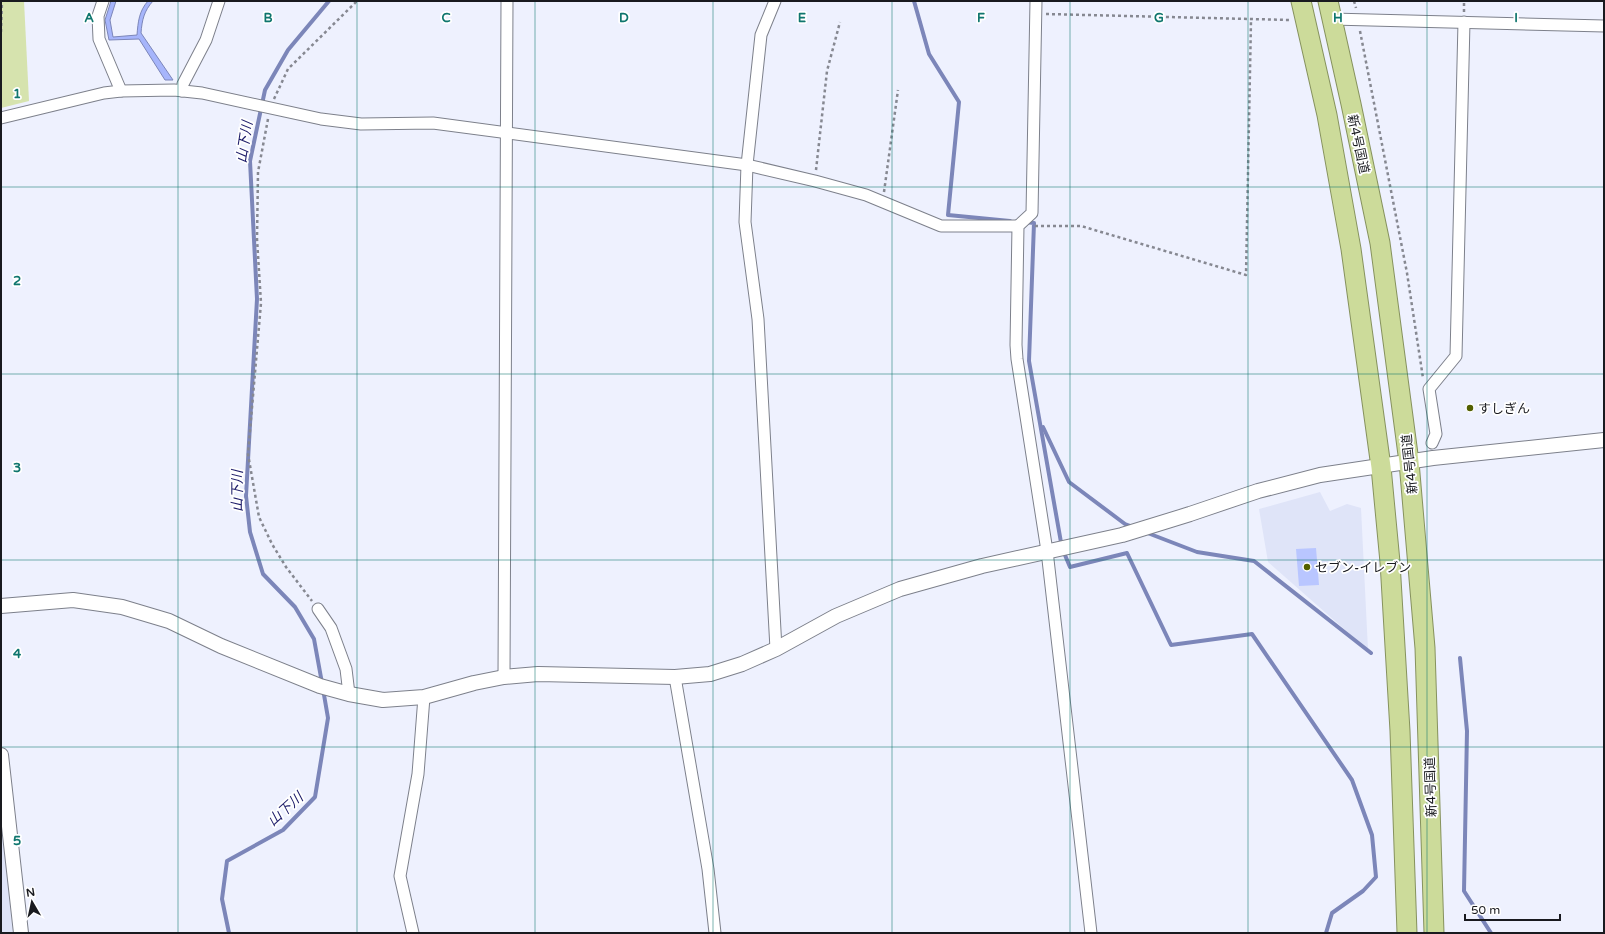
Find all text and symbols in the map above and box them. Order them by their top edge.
text: A [84,10,94,26]
text: B [263,10,273,26]
text: C [441,10,451,26]
text: D [619,10,629,26]
text: E [798,10,806,26]
text: F [977,10,985,26]
text: G [1154,10,1164,26]
text: H [1333,10,1343,26]
text: I [1514,10,1518,26]
text: 1 [13,86,21,102]
street label: 新4号国道 [1344,113,1372,175]
water label: 山下川 [233,118,256,164]
text: 2 [13,273,21,289]
place label: すしぎん [1478,401,1530,417]
marker: すしぎん [1465,403,1475,413]
street label: 新4号国道 [1399,433,1421,495]
text: 3 [13,460,21,476]
water label: 山下川 [229,468,246,512]
place label: セブン-イレブン [1315,560,1411,576]
marker: セブン-イレブン [1302,562,1312,572]
text: 4 [13,646,22,662]
street label: 新4号国道 [1422,757,1440,817]
water label: 山下川 [264,788,308,830]
text: 5 [13,833,21,849]
north arrow [12,882,52,922]
text: N [25,886,36,900]
scale bar [1465,896,1560,922]
text: 50 m [1471,903,1500,917]

